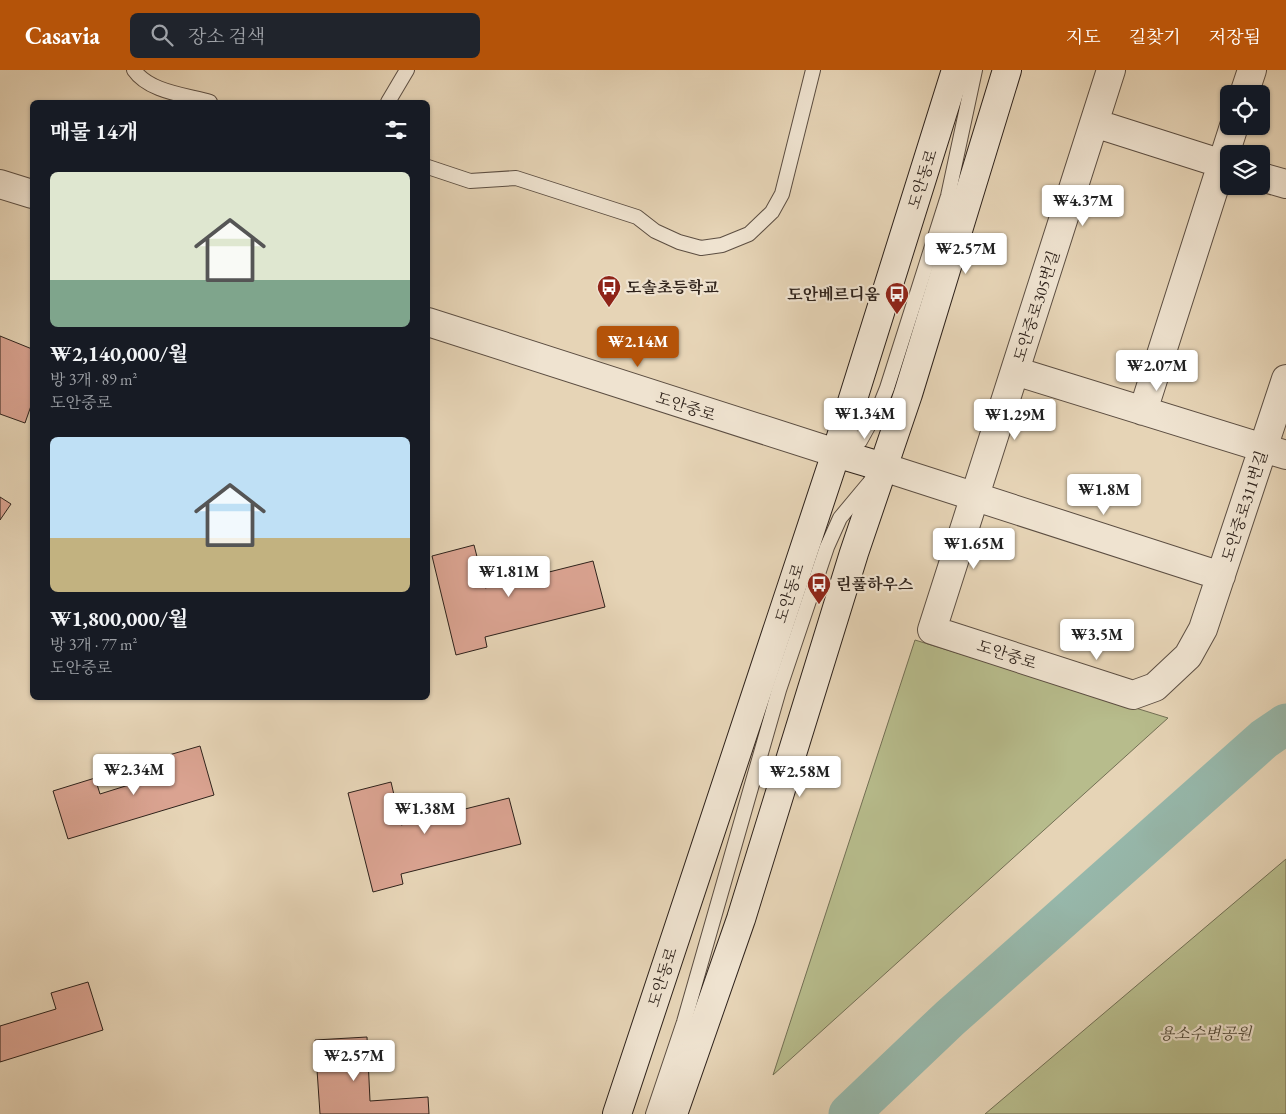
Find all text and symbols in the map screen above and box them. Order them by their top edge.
search box [130,13,480,58]
text: Casavia [25,20,100,51]
icon: search [148,21,176,49]
text: 장소 검색 [188,24,265,49]
text: 지도 [1066,25,1101,48]
text: 길찾기 [1129,25,1181,48]
text: 저장됨 [1209,25,1261,48]
map controls [1220,85,1270,195]
button: locate [1220,85,1270,135]
icon: filters [382,116,410,144]
text: 매물 14개 [50,118,138,145]
button: layers [1220,145,1270,195]
street label: 도안동로 [903,146,942,212]
pin: ₩4.37M [1042,184,1124,227]
text: ₩4.37M [1053,190,1113,211]
icon: home [185,205,275,295]
pin: ₩2.57M [925,232,1007,275]
text: ₩2.57M [936,238,996,259]
street label: 도안중로305번길 [1009,248,1064,364]
bus stop icon: 도솔초등학교 [596,274,622,308]
place label: 도솔초등학교 [626,277,719,298]
bus stop icon: 도안베르디움 [884,281,910,315]
place label: 도안베르디움 [787,284,881,305]
pin: ₩2.14M [597,326,679,368]
text: ₩2.14M [608,331,668,352]
text: ₩2,140,000/월 [50,340,188,367]
pin: ₩2.07M [1116,350,1198,392]
text: ₩2.07M [1127,355,1187,376]
text: 방 3개 · 89 m² [50,369,137,390]
street label: 도안중로 [653,387,719,426]
text: 도안중로 [50,392,112,413]
pin: ₩1.34M [824,398,906,440]
pin: ₩1.29M [974,398,1056,441]
text: ₩1.34M [835,403,895,424]
text: ₩1.29M [985,404,1045,425]
street label: 도안중로311번길 [1217,448,1272,564]
icon: home [185,470,275,560]
pin: ₩1.8M [1069,474,1139,516]
text: ₩1.8M [1078,479,1130,500]
pin: ₩1.65M [933,528,1015,570]
text: ₩1.65M [944,533,1004,554]
pin: ₩1.81M [468,556,550,598]
street label: 도안동로 [770,560,809,626]
text: ₩1.81M [479,561,539,582]
bus stop icon: 린풀하우스 [806,571,832,605]
place label: 린풀하우스 [836,574,914,595]
text: ₩1,800,000/월 [50,605,188,632]
pin: ₩3.5M [1062,618,1132,661]
text: ₩3.5M [1071,624,1123,645]
text: 방 3개 · 77 m² [50,634,137,655]
street label: 도안중로 [974,635,1040,674]
text: 도안중로 [50,657,112,678]
pin: ₩2.34M [93,754,175,796]
pin: ₩2.58M [759,756,841,798]
text: ₩2.34M [104,759,164,780]
text: ₩2.58M [770,761,830,782]
pin: ₩1.38M [384,792,466,835]
text: ₩1.38M [395,798,455,819]
street label: 도안동로 [643,944,682,1010]
park label: 용소수변공원 [1159,1023,1253,1044]
pin: ₩2.57M [313,1040,395,1082]
text: ₩2.57M [324,1045,384,1066]

